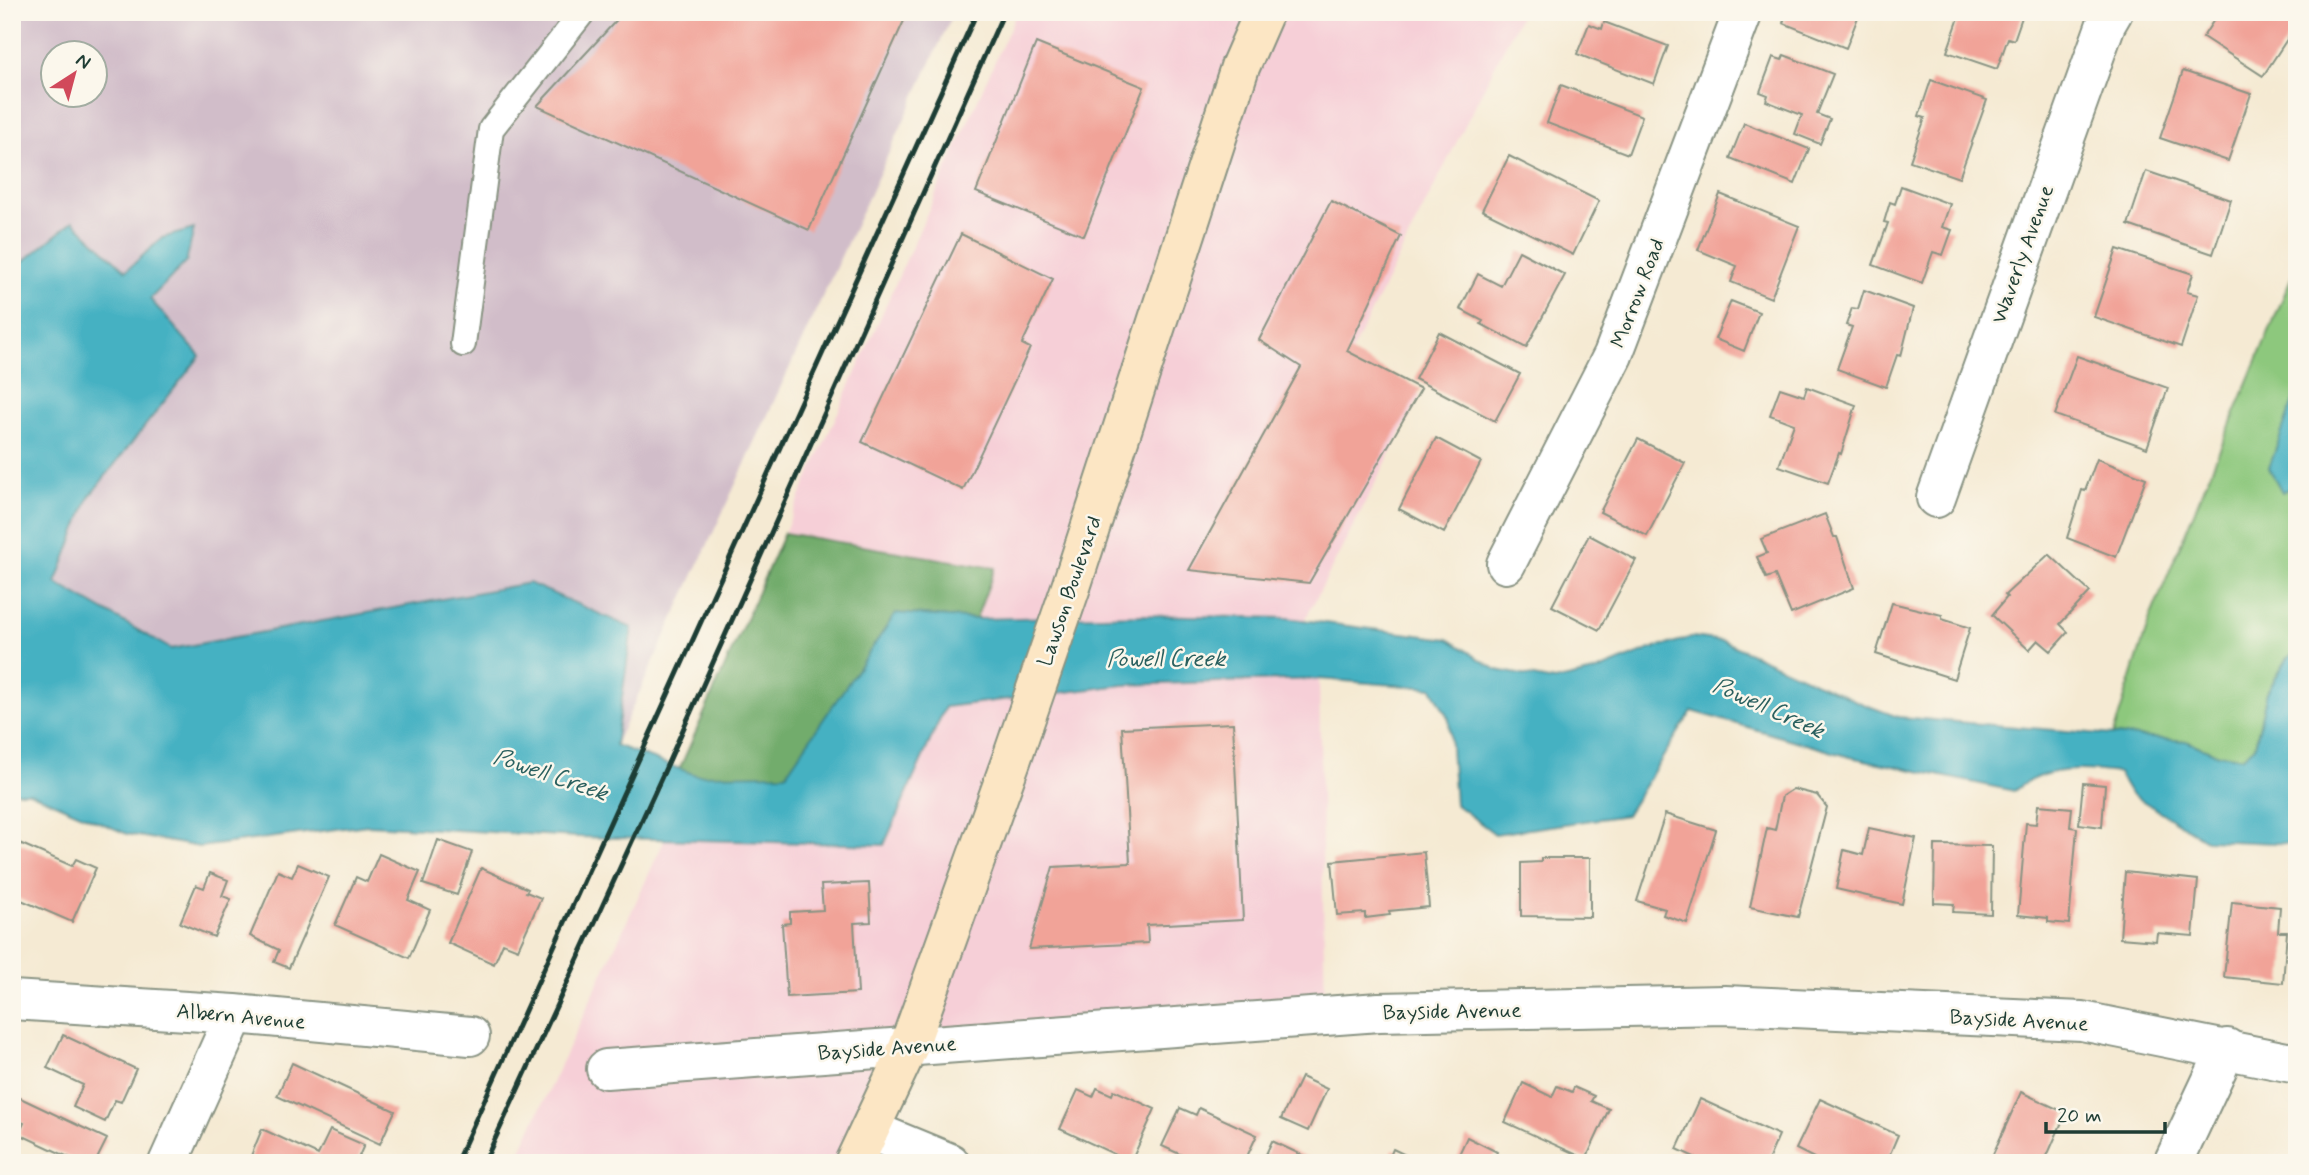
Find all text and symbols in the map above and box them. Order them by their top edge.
north arrow [38,38,108,108]
text: N [71,48,96,75]
street label: Waverly Avenue [1985,181,2061,327]
street label: Morrow Road [1604,235,1672,352]
street label: Lawson Boulevard [1031,512,1109,670]
water label: Powell Creek [1107,645,1227,675]
water label: Powell Creek [1708,671,1830,747]
water label: Powell Creek [489,742,613,810]
street label: Albern Avenue [175,997,307,1037]
street label: Bayside Avenue [1382,997,1522,1027]
street label: Bayside Avenue [1949,1003,2089,1039]
street label: Bayside Avenue [817,1030,957,1068]
scale bar [2046,1091,2166,1135]
text: 20 m [2057,1102,2102,1130]

